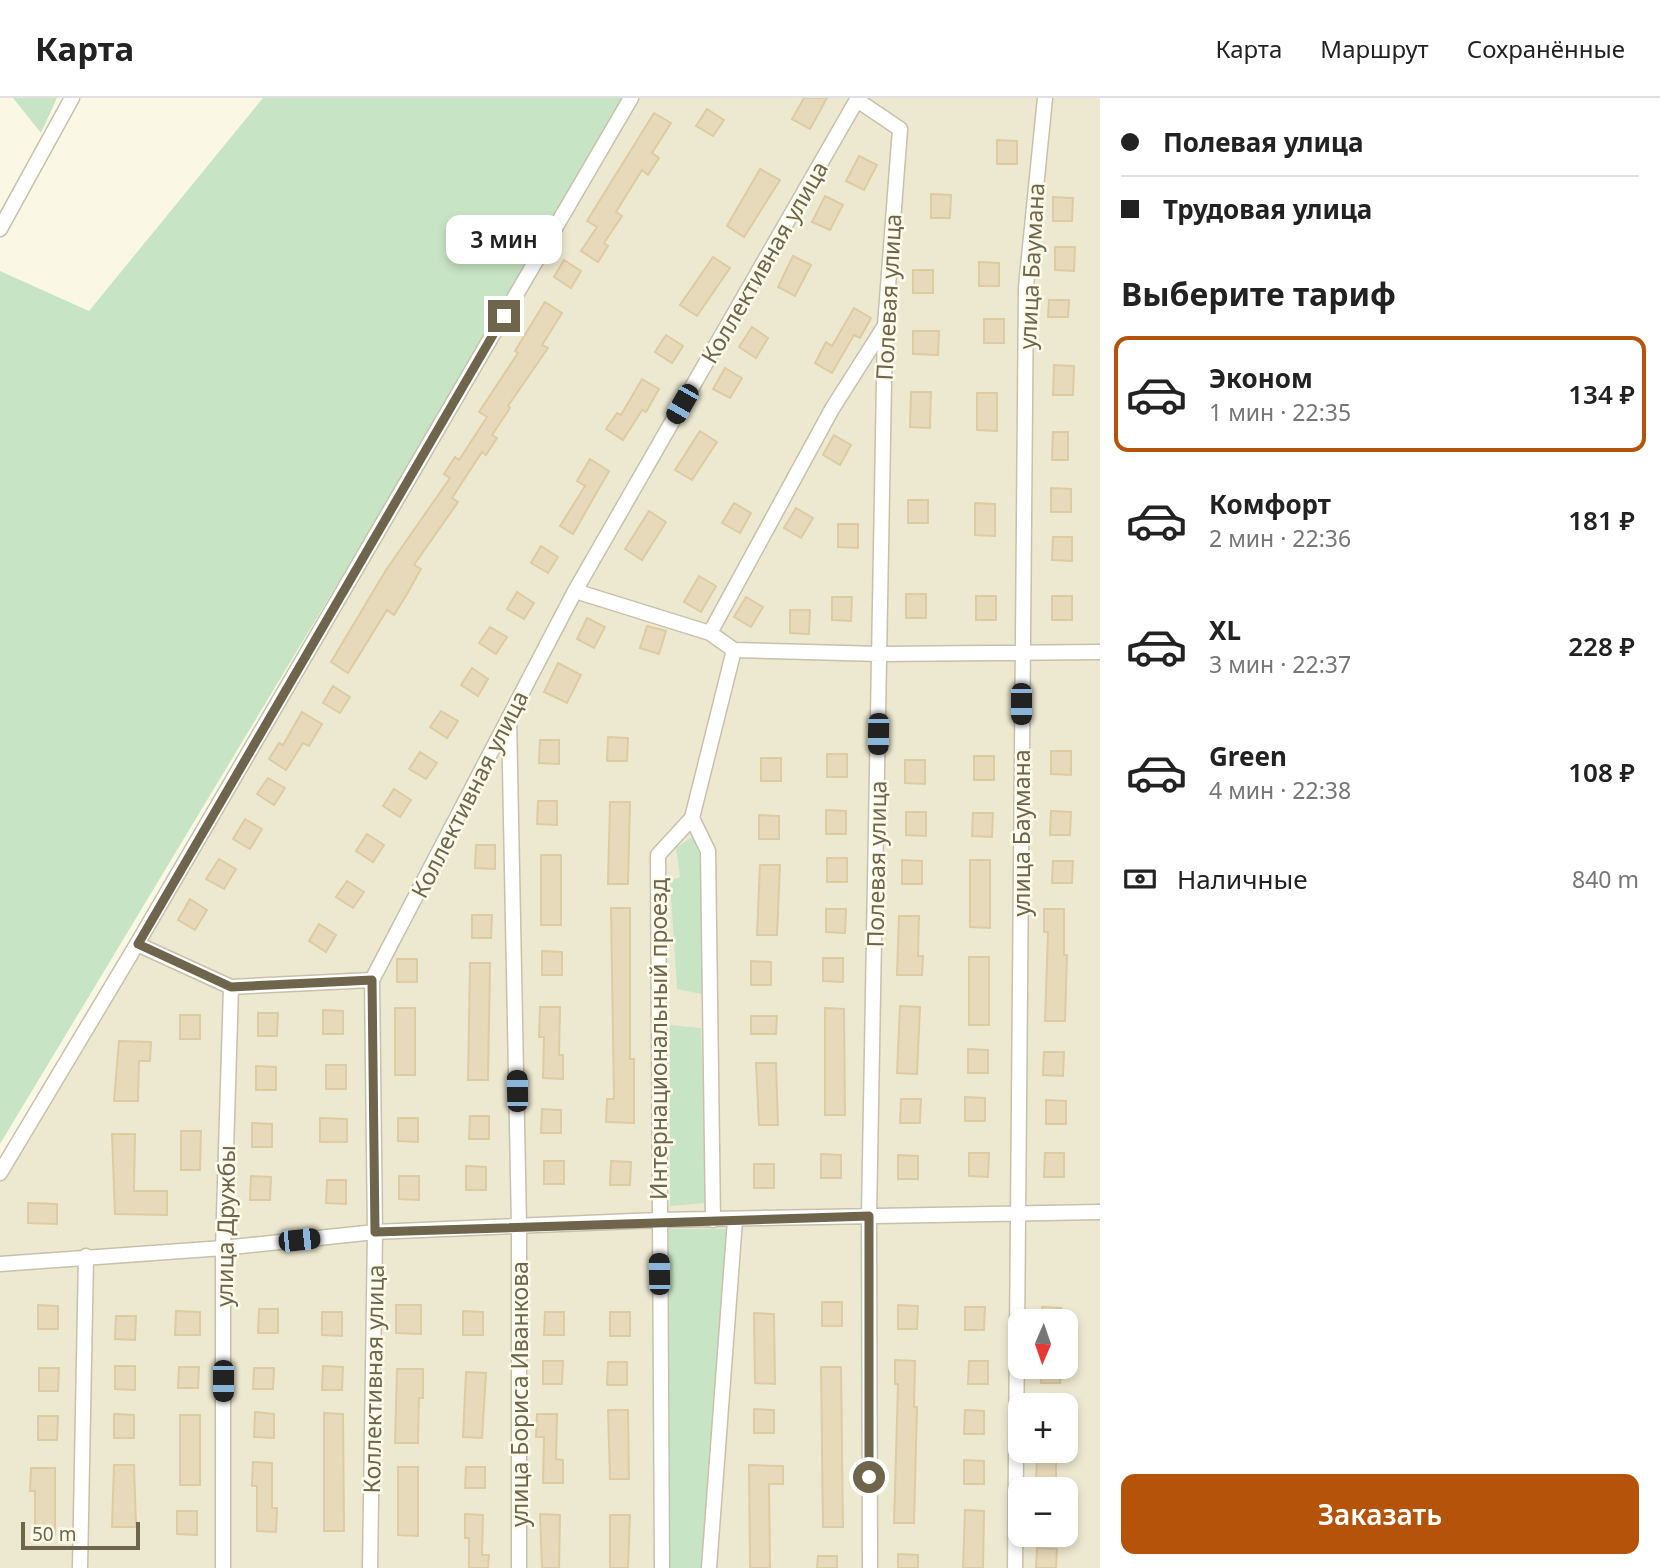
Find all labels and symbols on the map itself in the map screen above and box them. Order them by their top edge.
street label: Коллективная улица [693,155,835,369]
street label: улица Баумана [1011,182,1051,350]
street label: Полевая улица [868,213,908,381]
callout: 3 мин [446,214,562,264]
route end [488,300,520,332]
car [663,381,702,427]
car [1011,683,1032,725]
street label: Коллективная улица [403,685,535,903]
car [868,713,889,755]
street label: улица Баумана [1005,750,1037,916]
street label: Полевая улица [859,780,893,948]
street label: Интернациональный проезд [642,878,674,1200]
car [507,1070,528,1112]
street label: улица Дружбы [208,1145,242,1307]
car [278,1227,321,1253]
car [649,1253,670,1295]
street label: улица Бориса Иванкова [503,1261,535,1527]
street label: Коллективная улица [355,1264,391,1494]
north arrow [1008,1309,1078,1379]
car [213,1360,234,1402]
route start [853,1461,885,1493]
scale bar [21,1519,140,1551]

